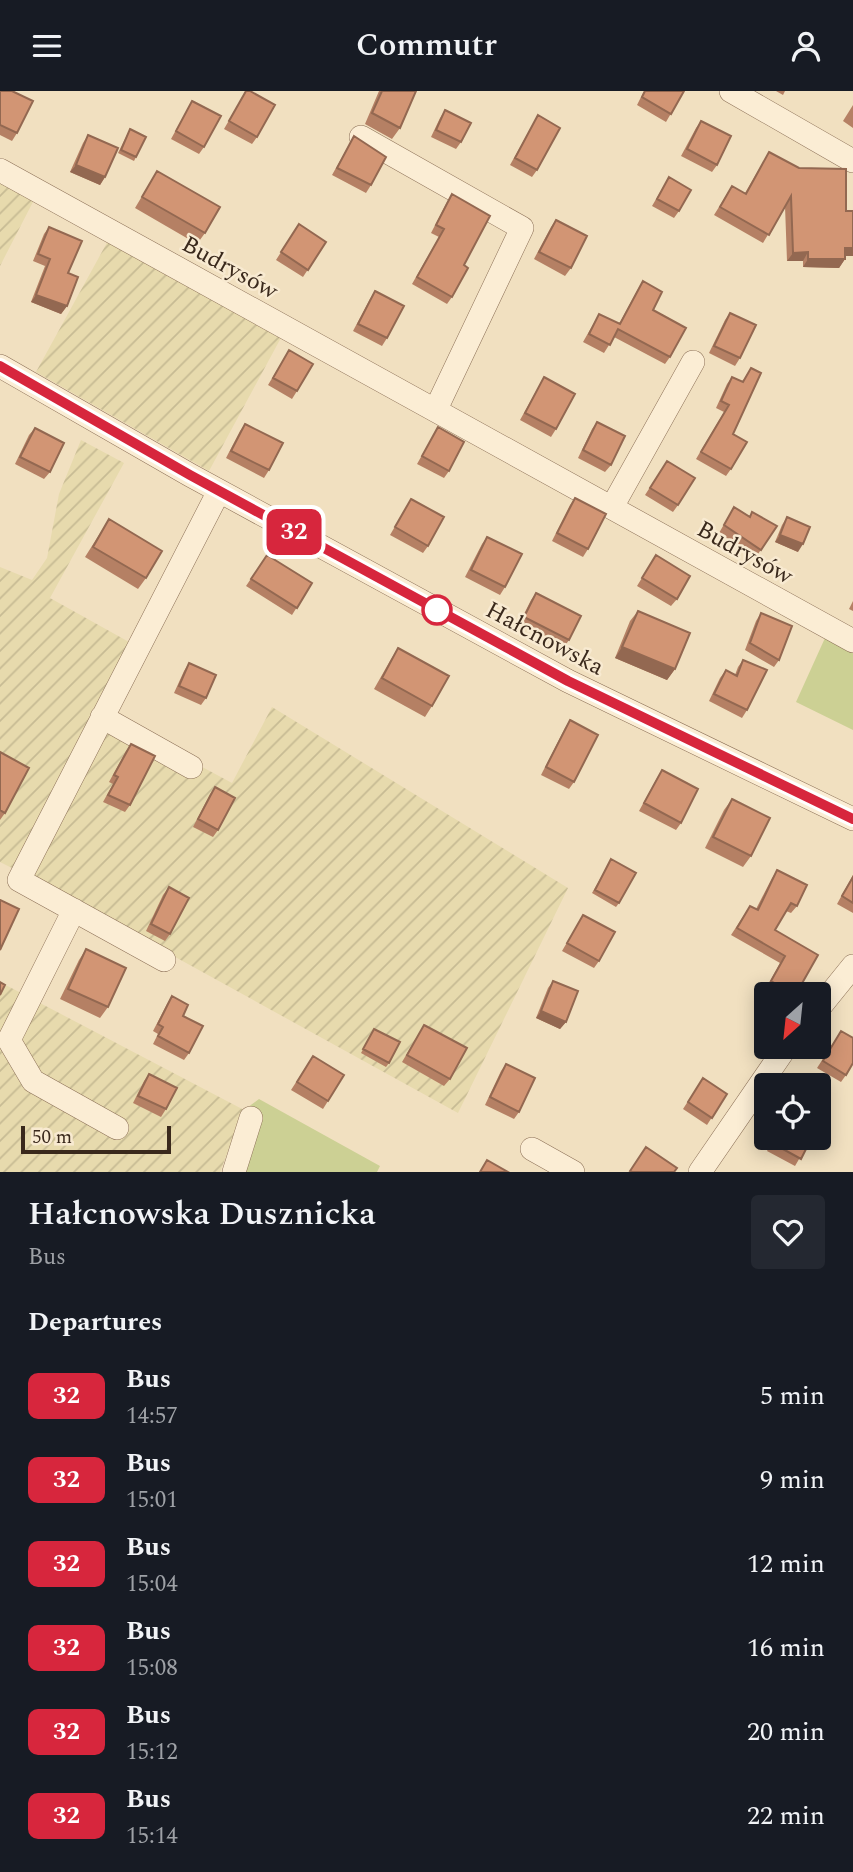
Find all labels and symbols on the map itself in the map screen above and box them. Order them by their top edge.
street label: Budrysów [175,227,285,310]
line badge: 32 [262,509,326,555]
street label: Budrysów [690,512,800,595]
street label: Hałcnowska [479,593,610,685]
unlabelled marker [422,595,452,625]
north arrow [754,982,831,1059]
scale bar [21,1123,172,1155]

